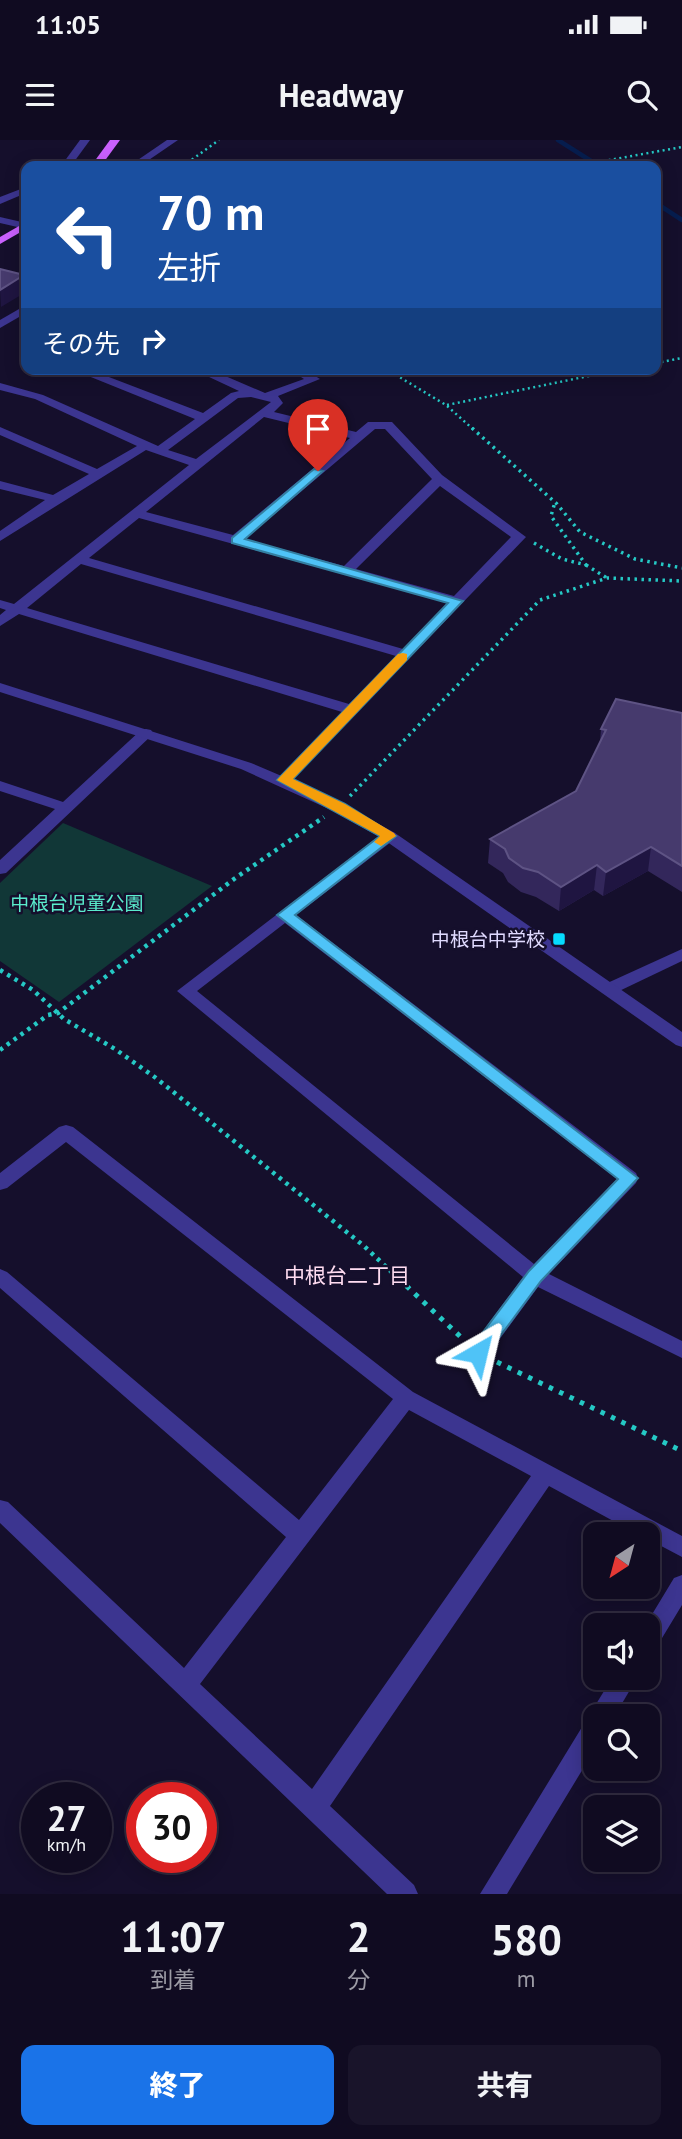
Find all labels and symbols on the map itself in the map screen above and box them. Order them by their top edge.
pin [288,399,348,471]
park label: 中根台児童公園 [10,891,144,915]
place label: 中根台中学校 [431,927,545,951]
marker: 中根台中学校 [551,931,567,947]
district label: 中根台二丁目 [284,1262,410,1289]
position arrow [441,1316,515,1390]
north arrow [583,1522,660,1600]
speed limit sign: 30 [126,1782,217,1873]

